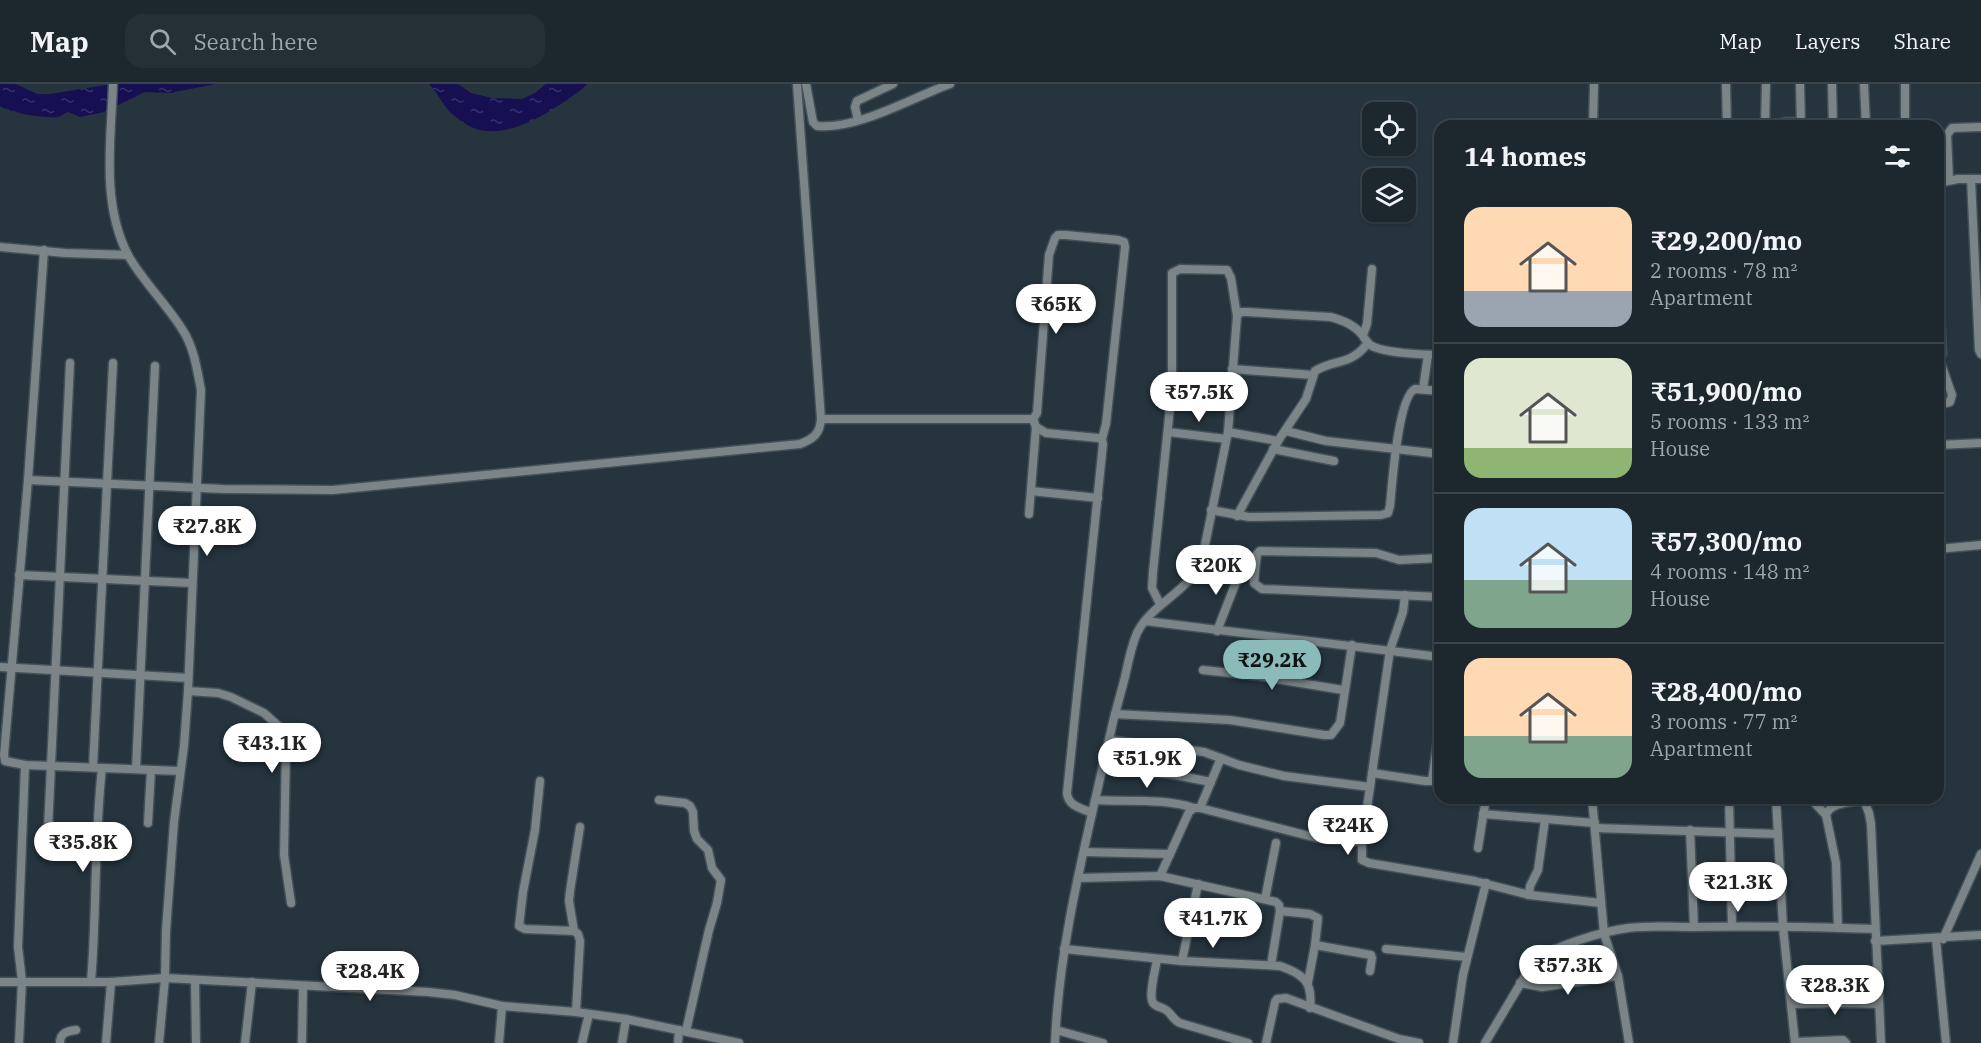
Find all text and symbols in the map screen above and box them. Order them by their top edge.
search box [125,14,545,68]
text: Map [30,23,89,60]
icon: search [146,25,179,58]
text: Search here [194,27,318,56]
text: Map [1719,27,1762,55]
text: Layers [1795,27,1861,55]
text: Share [1894,27,1951,55]
map controls [1362,102,1416,222]
button: locate [1362,102,1416,156]
text: 14 homes [1464,139,1586,173]
icon: filters [1881,140,1914,173]
button: layers [1362,168,1416,222]
text: ₹29,200/mo [1650,223,1802,257]
icon: home [1512,231,1584,303]
text: 2 rooms · 78 m² [1650,257,1797,284]
pin: ₹65K [1020,284,1092,335]
text: Apartment [1650,284,1753,311]
text: ₹65K [1030,290,1082,317]
pin: ₹57.5K [1150,372,1248,423]
text: ₹51,900/mo [1650,374,1802,408]
text: ₹57.5K [1164,378,1234,405]
icon: home [1512,382,1584,454]
text: 5 rooms · 133 m² [1650,408,1809,435]
text: House [1650,435,1710,462]
pin: ₹27.8K [158,506,256,557]
text: ₹27.8K [172,512,242,539]
text: ₹57,300/mo [1650,524,1802,558]
icon: home [1512,532,1584,604]
pin: ₹20K [1180,545,1252,596]
text: ₹20K [1190,551,1242,578]
text: 4 rooms · 148 m² [1650,558,1809,585]
text: House [1650,585,1710,612]
pin: ₹29.2K [1223,640,1321,691]
text: ₹29.2K [1237,646,1307,673]
text: ₹28,400/mo [1650,674,1802,708]
icon: home [1512,682,1584,754]
text: 3 rooms · 77 m² [1650,708,1797,735]
pin: ₹43.1K [223,723,321,774]
text: ₹43.1K [237,729,307,756]
text: Apartment [1650,735,1753,762]
pin: ₹51.9K [1098,738,1196,789]
text: ₹51.9K [1112,744,1182,771]
pin: ₹24K [1312,805,1384,856]
text: ₹24K [1322,811,1374,838]
pin: ₹35.8K [34,822,132,873]
text: ₹35.8K [48,828,118,855]
pin: ₹21.3K [1689,862,1787,913]
text: ₹21.3K [1703,868,1773,895]
pin: ₹41.7K [1164,898,1262,949]
text: ₹41.7K [1178,904,1248,931]
pin: ₹57.3K [1519,945,1617,996]
pin: ₹28.4K [321,951,419,1002]
text: ₹57.3K [1533,951,1603,978]
text: ₹28.4K [335,957,405,984]
pin: ₹28.3K [1786,965,1884,1016]
text: ₹28.3K [1800,971,1870,998]

